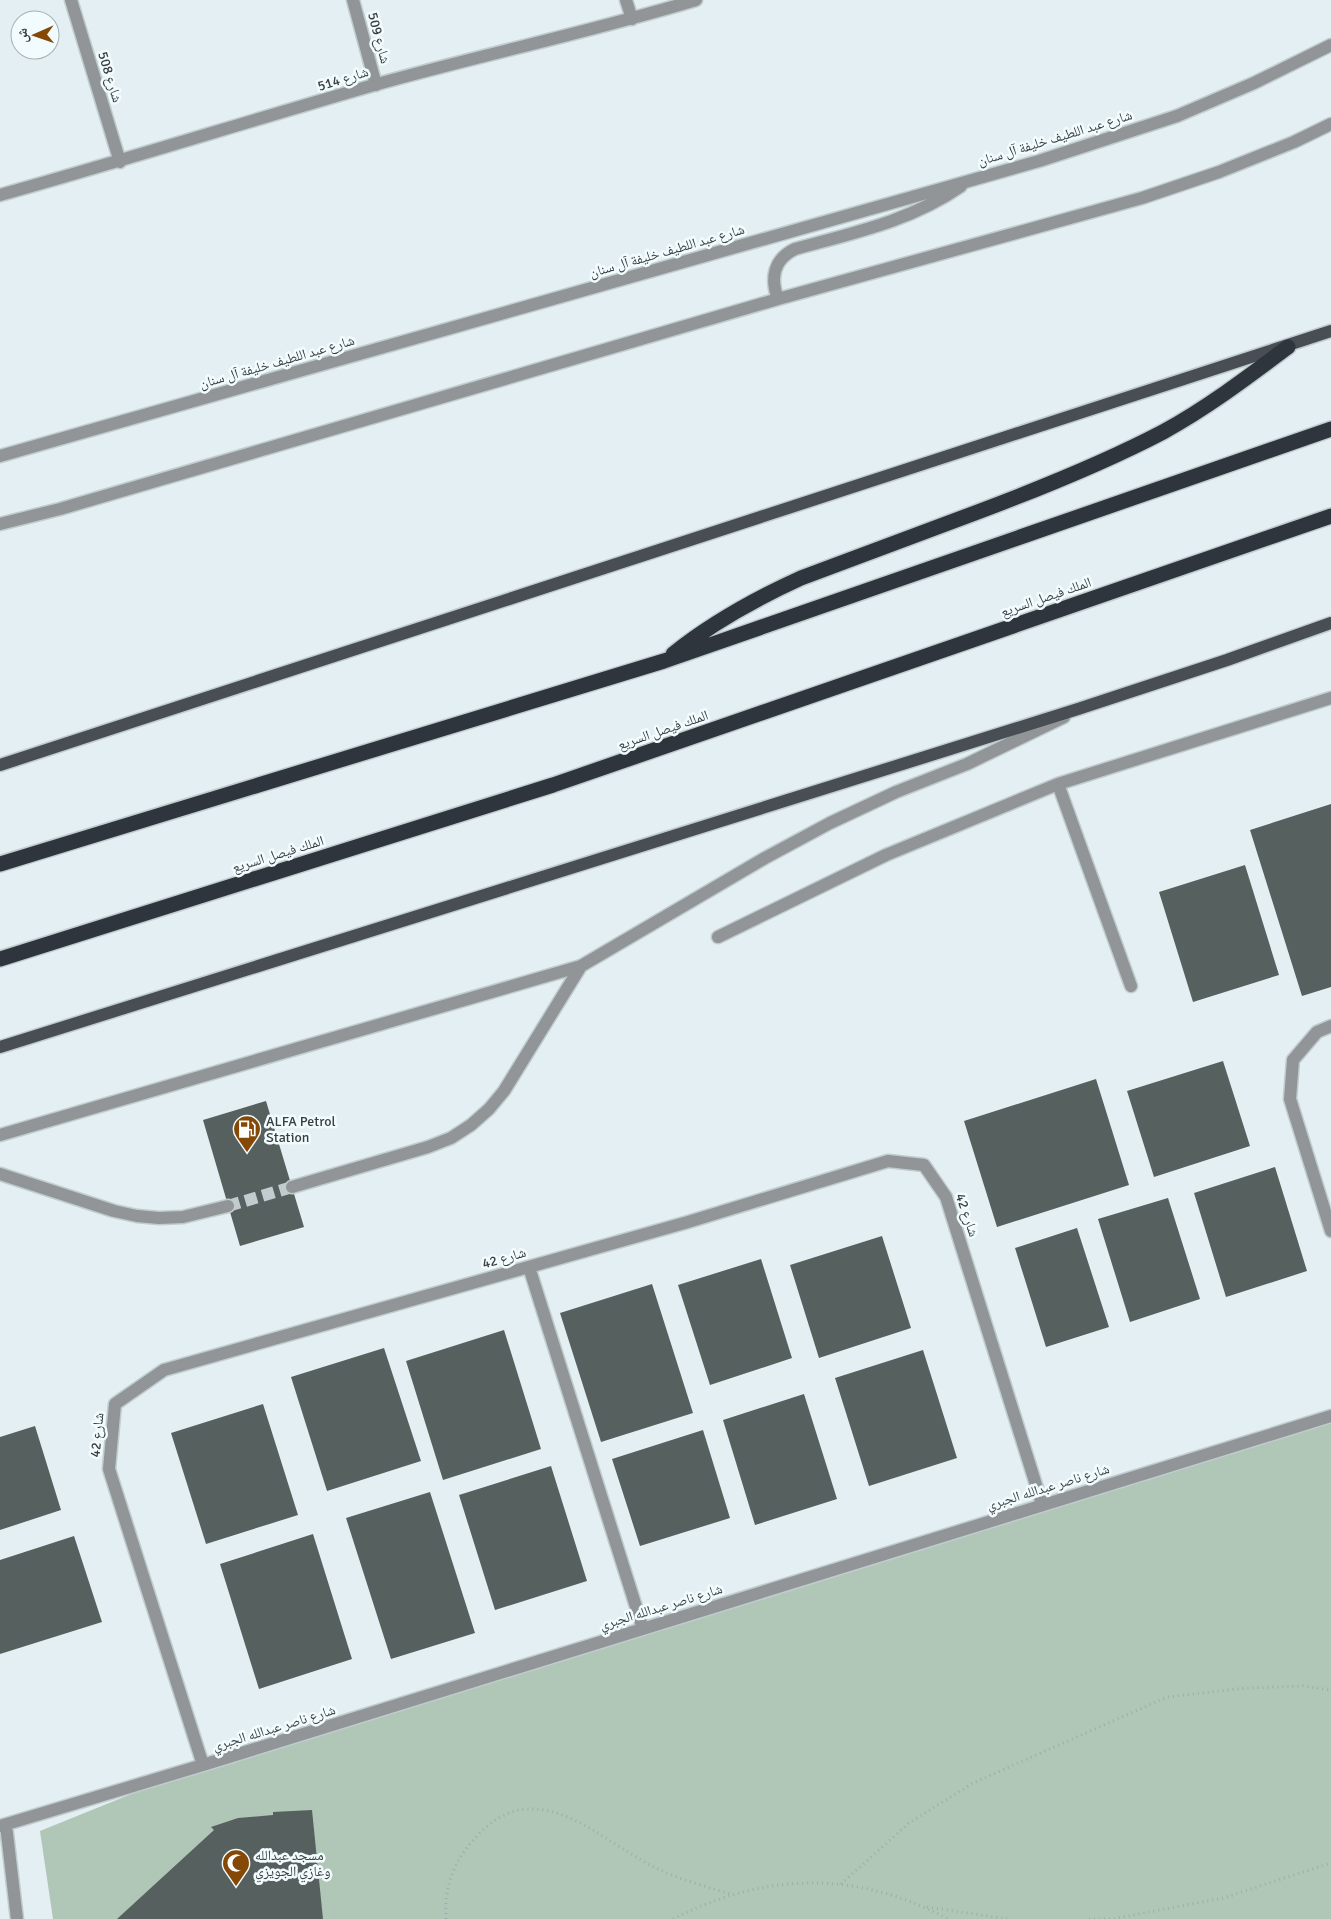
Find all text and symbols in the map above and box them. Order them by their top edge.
north arrow [10,10,60,60]
street label: شارع 509 [363,10,394,66]
text: ش [14,28,31,43]
street label: شارع 508 [93,49,126,105]
street label: شارع 514 [315,63,371,96]
street label: شارع عبد اللطيف خليفة آل سنان [976,106,1135,171]
street label: شارع عبد اللطيف خليفة آل سنان [587,221,747,282]
street label: شارع عبد اللطيف خليفة آل سنان [197,332,357,393]
street label: الملك فيصل السريع [998,574,1094,621]
street label: الملك فيصل السريع [615,707,711,754]
street label: الملك فيصل السريع [230,832,326,877]
place label: ALFA Petrol Station [266,1113,336,1146]
fuel station icon: ALFA Petrol Station [232,1114,262,1153]
street label: شارع 42 [951,1191,982,1239]
street label: شارع 42 [480,1244,528,1273]
street label: شارع 42 [87,1412,108,1458]
street label: شارع ناصر عبدالله الجبري [984,1460,1112,1516]
street label: شارع ناصر عبدالله الجبري [597,1580,725,1636]
street label: شارع ناصر عبدالله الجبري [210,1701,338,1757]
place label: مسجد عبدالله وغازي الجويزي [255,1847,331,1882]
mosque icon: مسجد عبدالله وغازي الجويزي [221,1848,251,1887]

